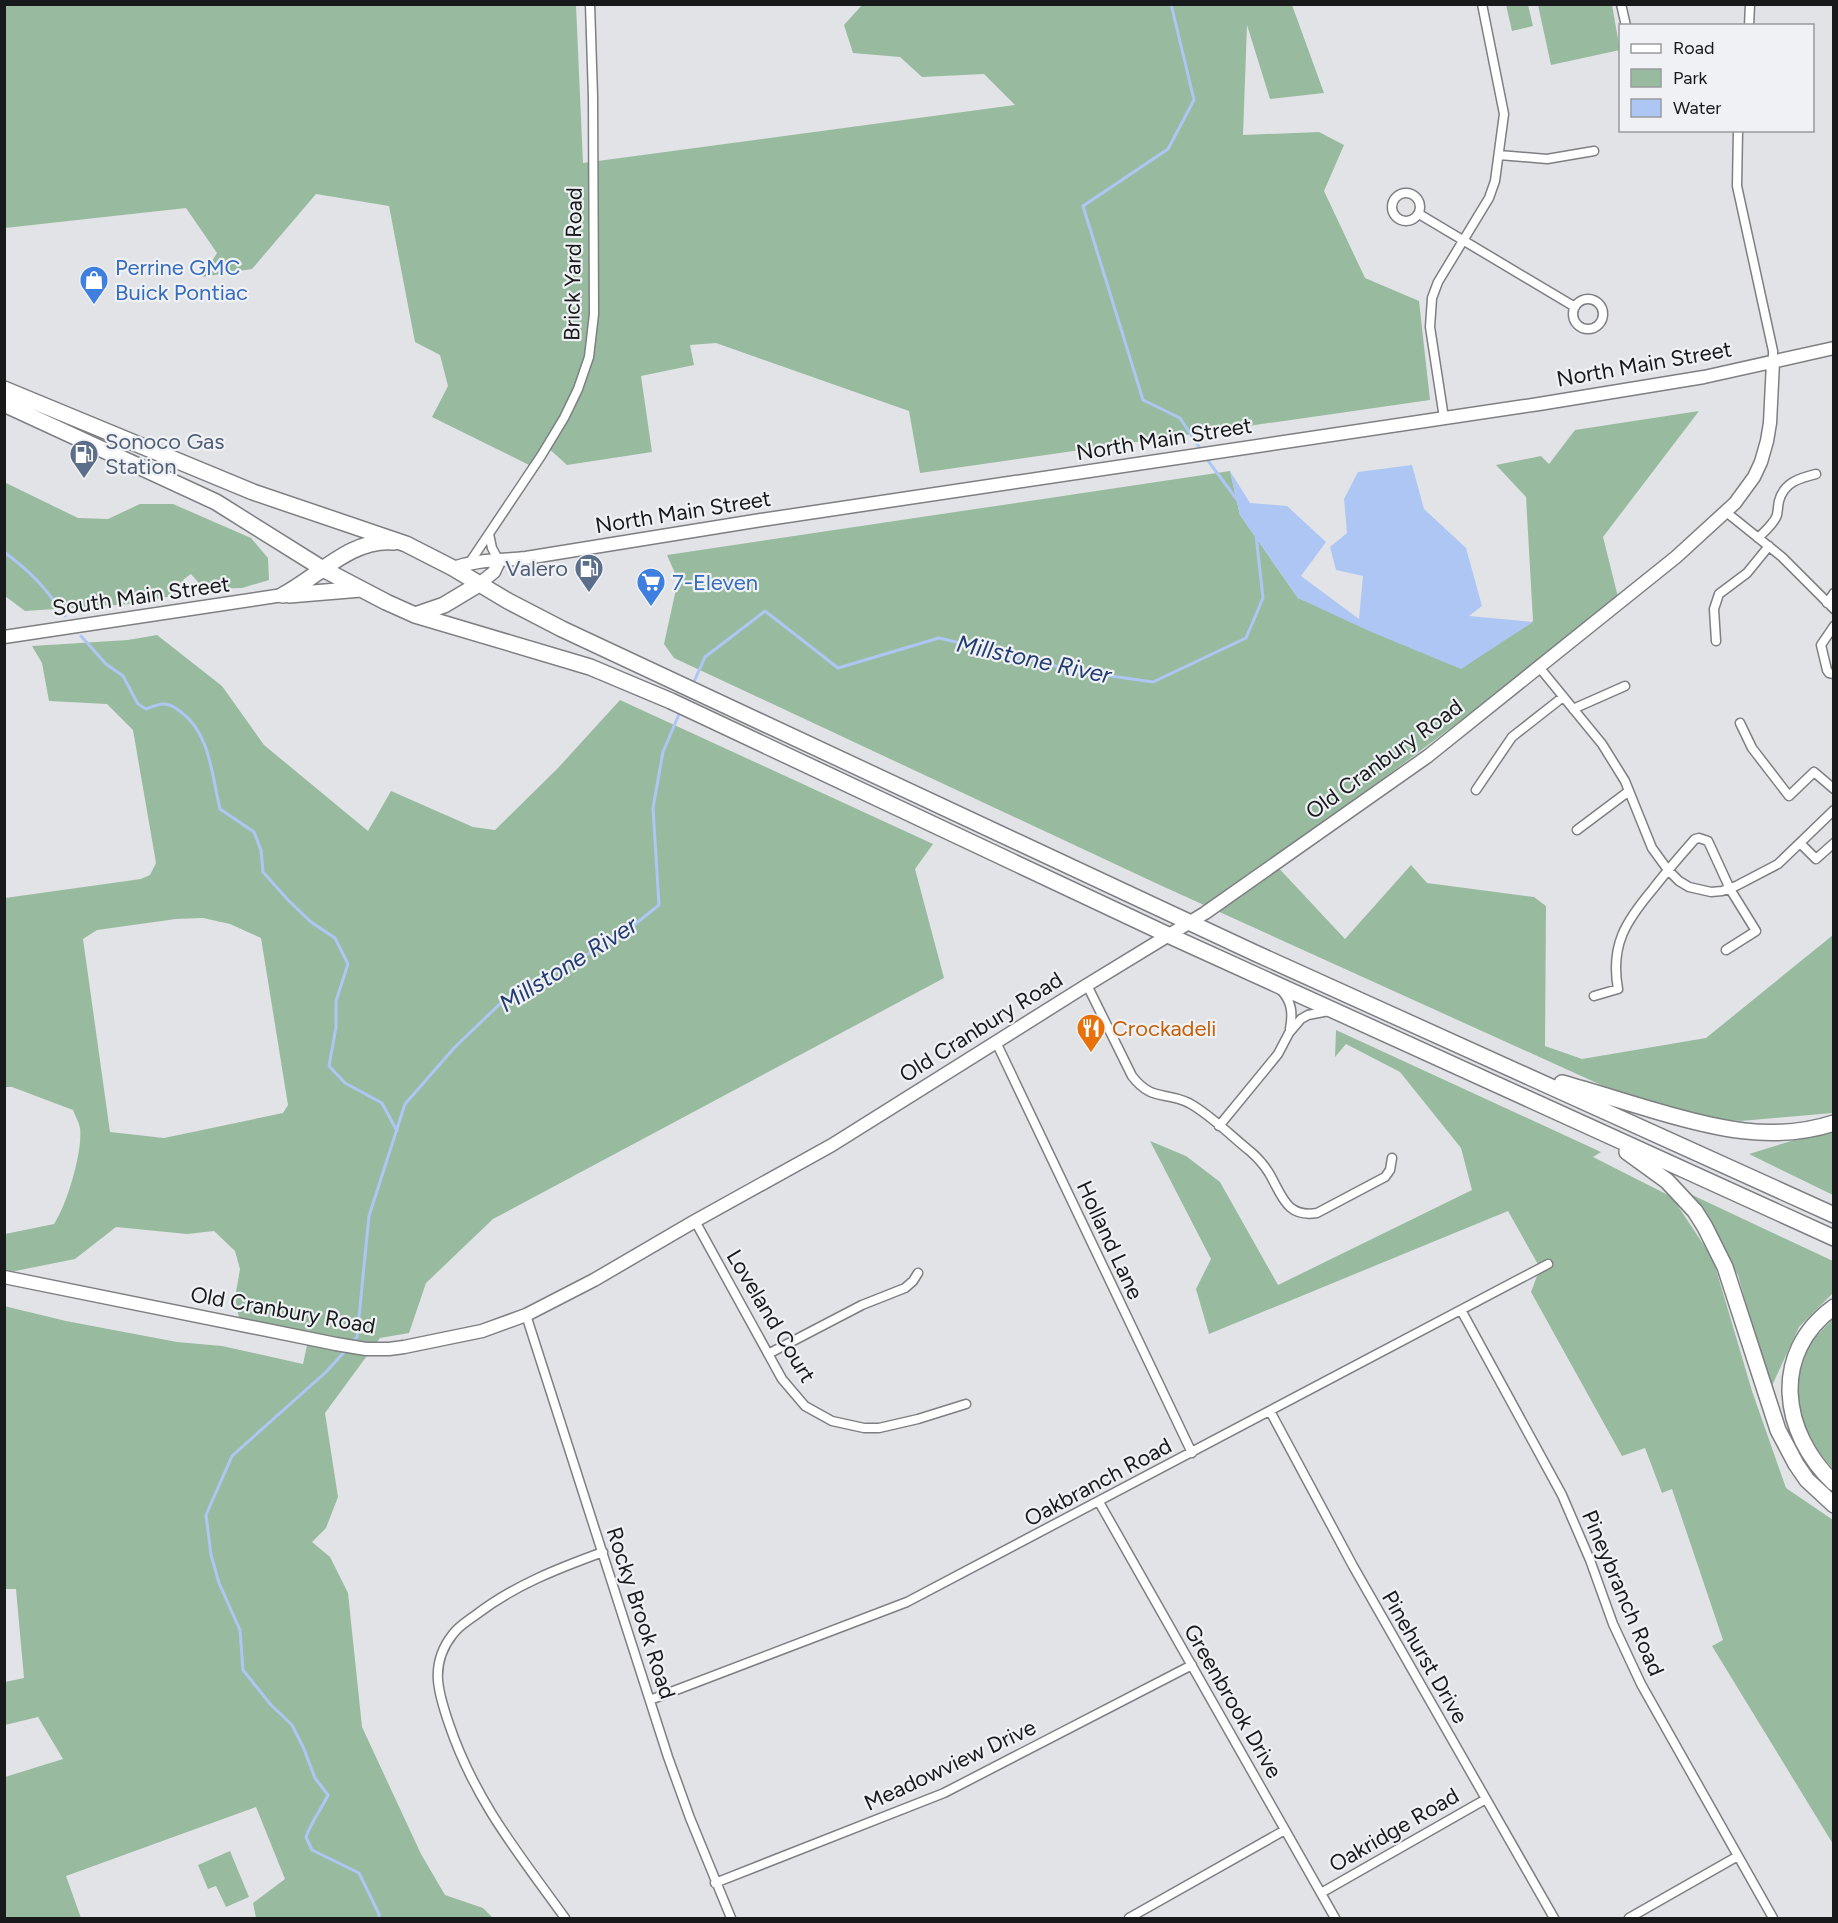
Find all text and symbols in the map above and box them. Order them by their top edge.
legend [1619,24,1814,132]
text: Road [1673,37,1714,59]
text: Park [1673,67,1708,89]
text: Water [1673,97,1721,119]
street label: Brick Yard Road [558,187,588,341]
place label: Perrine GMC Buick Pontiac [115,254,248,306]
shop icon: Perrine GMC Buick Pontiac [78,264,110,306]
street label: North Main Street [1554,335,1734,393]
street label: North Main Street [1074,412,1254,466]
place label: Sonoco Gas Station [105,428,225,480]
fuel station icon: Sonoco Gas Station [68,438,100,480]
street label: North Main Street [593,485,773,539]
fuel station icon: Valero [573,552,605,594]
place label: Valero [505,555,568,582]
supermarket icon: 7-Eleven [635,566,667,608]
place label: 7-Eleven [672,569,758,596]
street label: South Main Street [51,570,231,622]
water label: Millstone River [954,628,1115,690]
street label: Old Cranbury Road [1300,693,1468,825]
water label: Millstone River [493,910,643,1018]
street label: Old Cranbury Road [894,966,1068,1088]
restaurant icon: Crockadeli [1075,1012,1107,1054]
place label: Crockadeli [1112,1015,1216,1042]
street label: Holland Lane [1071,1176,1149,1304]
street label: Loveland Court [721,1245,821,1387]
street label: Old Cranbury Road [188,1280,378,1340]
street label: Oakbranch Road [1020,1432,1176,1532]
street label: Pineybranch Road [1576,1506,1670,1680]
street label: Rocky Brook Road [600,1524,682,1702]
street label: Pinehurst Drive [1376,1586,1474,1728]
street label: Greenbrook Drive [1178,1619,1288,1783]
street label: Meadowview Drive [860,1713,1040,1817]
street label: Oakridge Road [1324,1782,1464,1878]

